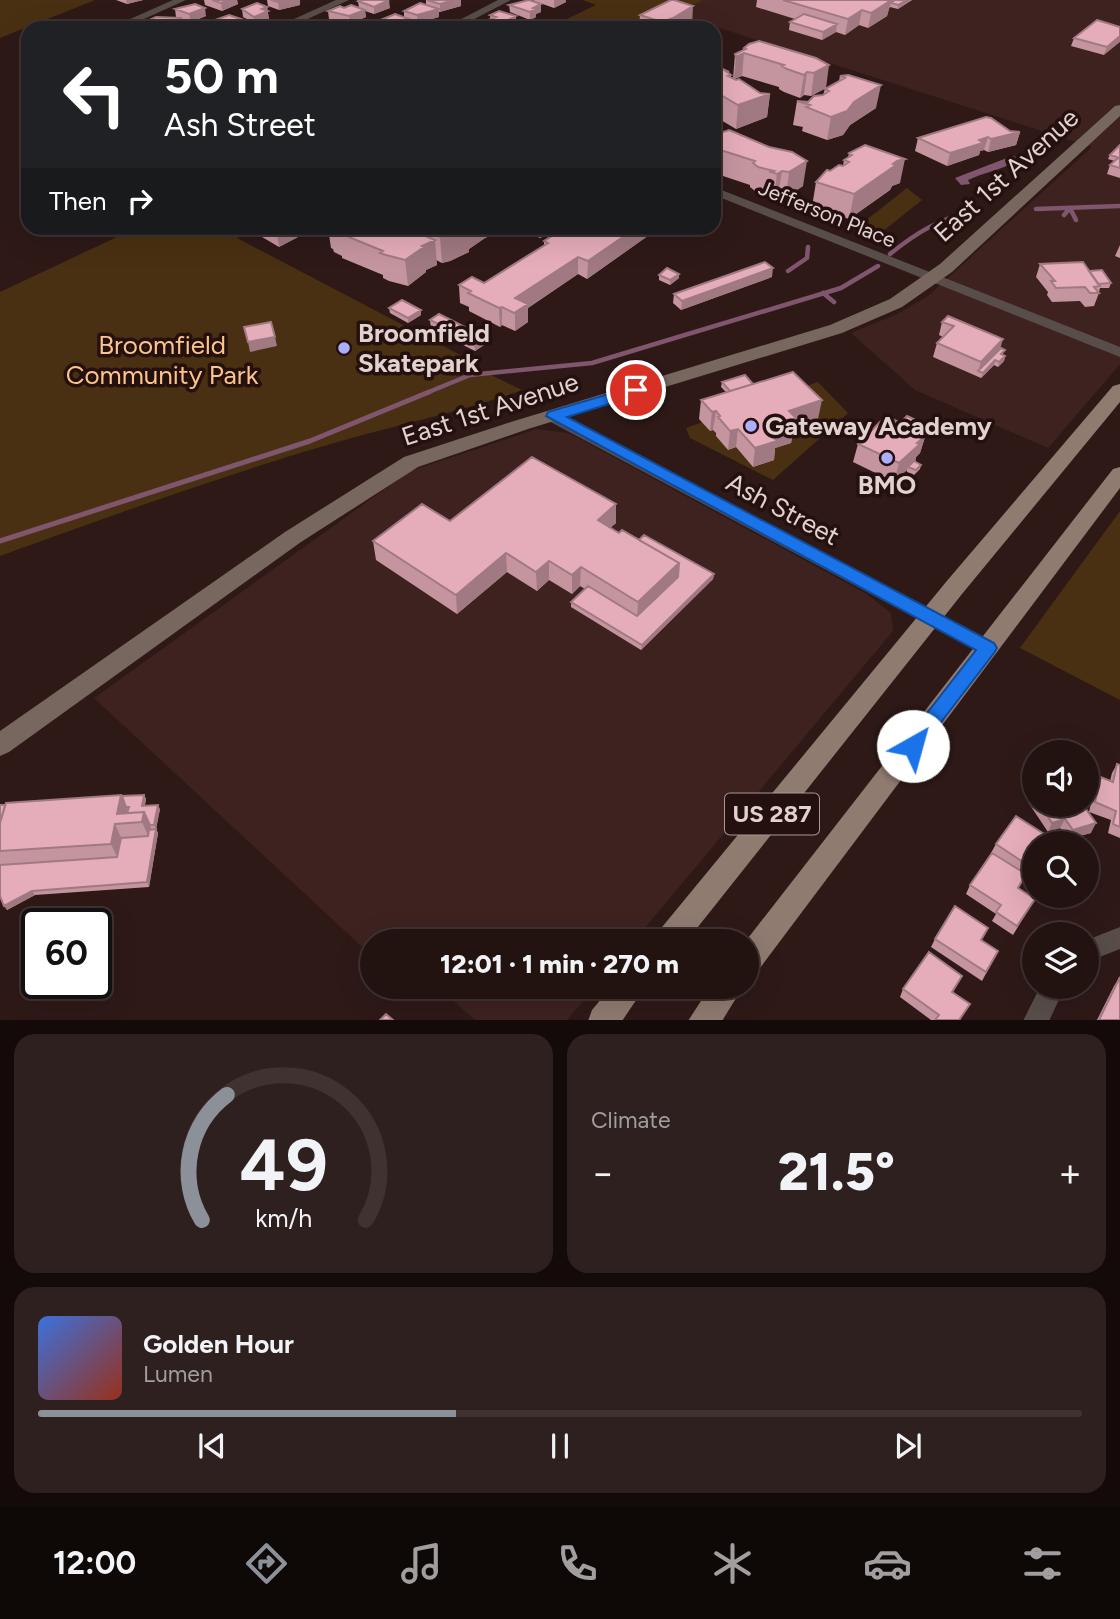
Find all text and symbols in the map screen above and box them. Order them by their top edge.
text: 50 m [164,46,279,105]
icon: left [49,49,140,140]
street label: East 1st Avenue [927,102,1085,248]
text: Ash Street [164,106,316,144]
street label: Jefferson Place [755,175,899,252]
icon: right [121,182,159,220]
text: Then [49,185,107,217]
place label: Broomfield Skatepark [358,317,490,379]
park label: Broomfield Community Park [66,329,259,391]
marker: Broomfield Skatepark [336,340,352,356]
pin [606,360,666,420]
street label: East 1st Avenue [398,365,582,453]
icon: arrive [617,371,655,409]
place label: Gateway Academy [765,410,992,442]
marker: Gateway Academy [743,418,759,434]
marker: BMO [879,450,895,466]
street label: Ash Street [721,466,845,552]
place label: BMO [858,469,916,501]
position arrow [876,709,950,783]
map controls [1022,740,1099,999]
button: sound [1022,740,1099,817]
road number: US 287 [725,794,819,834]
button: search [1022,831,1099,908]
speed limit sign: 60 [21,908,112,999]
button: layers [1022,922,1099,999]
text: 12:01 · 1 min · 270 m [440,948,679,980]
text: Climate [591,1106,670,1134]
text: 49 [239,1121,328,1208]
text: 21.5° [778,1141,895,1203]
text: − [591,1150,615,1196]
text: + [1058,1150,1082,1196]
text: km/h [255,1202,312,1232]
text: Golden Hour [143,1328,294,1360]
text: Lumen [143,1360,213,1388]
icon: previous [193,1427,231,1465]
icon: pause [541,1427,579,1465]
icon: next [889,1427,927,1465]
icon: directions [242,1539,291,1588]
icon: music [397,1539,446,1588]
icon: phone [553,1539,602,1588]
icon: climate [708,1539,757,1588]
icon: car [863,1539,912,1588]
icon: filters [1018,1539,1067,1588]
text: 12:00 [53,1544,136,1582]

